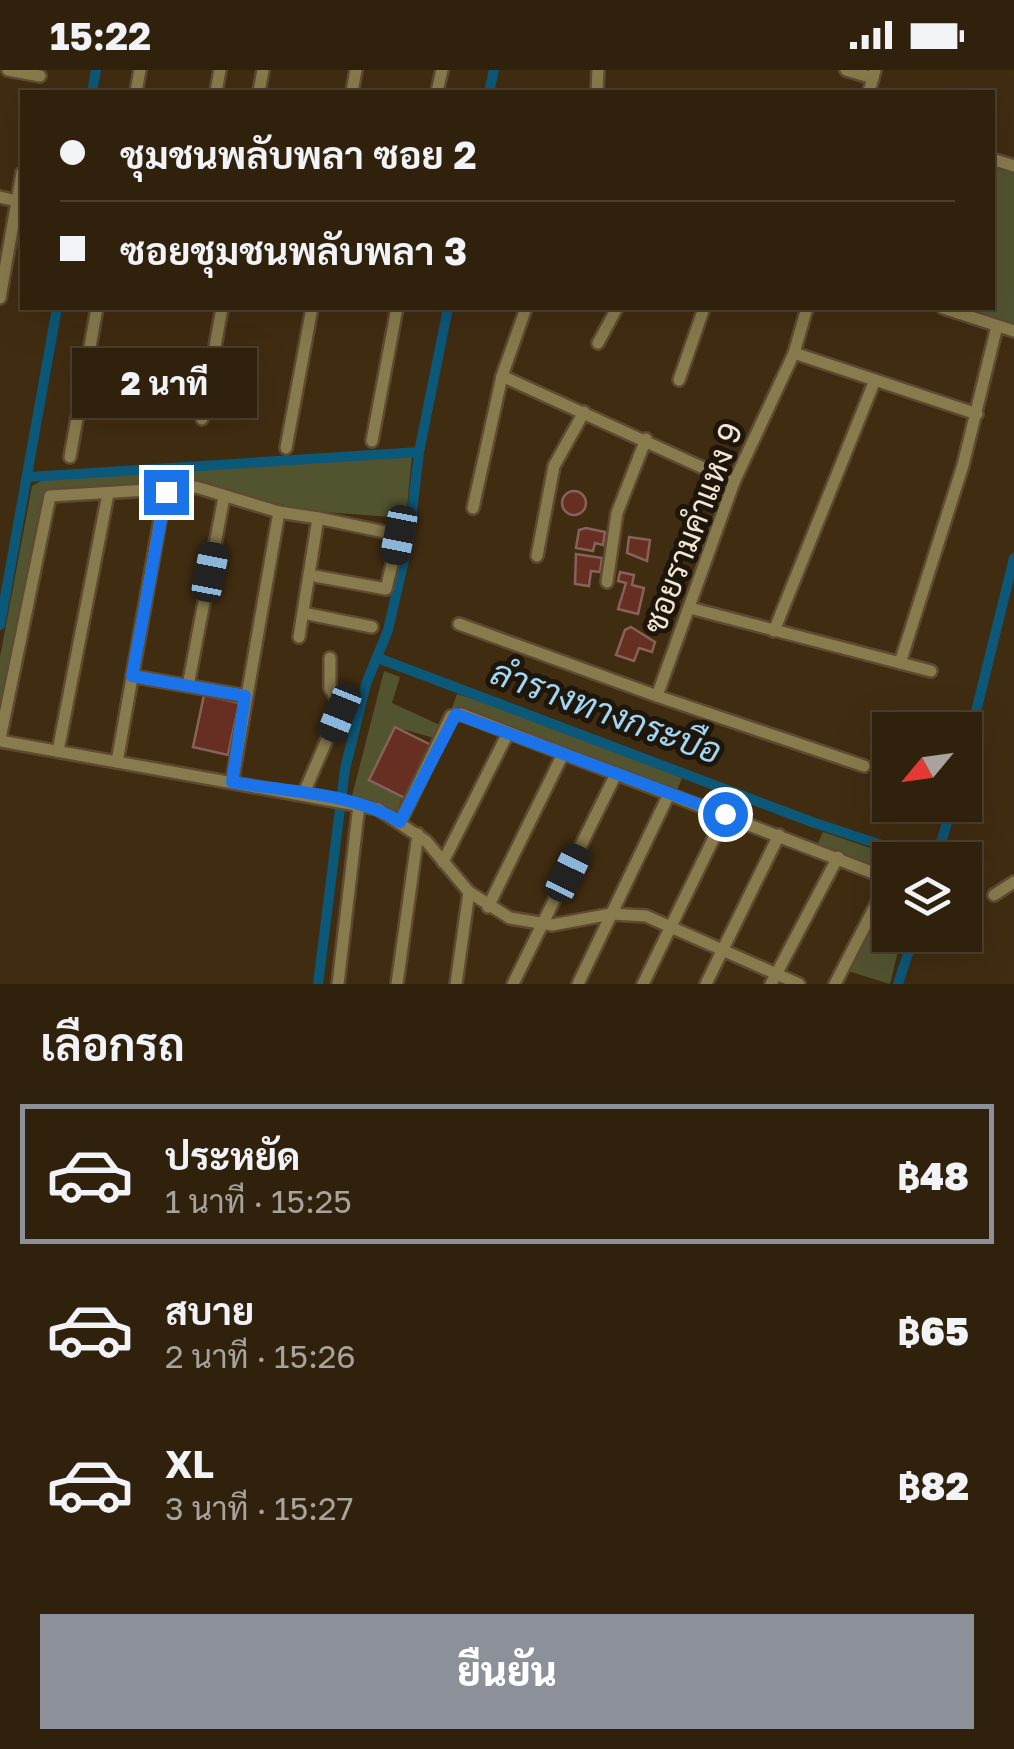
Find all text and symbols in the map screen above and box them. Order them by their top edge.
text: 15:22 [50,13,151,58]
text: ชุมชนพลับพลา ซอย 2 [120,132,477,177]
text: ซอยชุมชนพลับพลา 3 [120,228,467,273]
callout: 2 นาที [74,347,258,417]
text: 2 นาที [121,364,208,402]
street label: ซอยรามคำแหง 9 [634,417,750,639]
route end [144,470,189,515]
car [379,503,419,567]
car [190,540,230,604]
water label: ลำรางทางกระบือ [486,649,728,772]
car [315,680,365,746]
north arrow [872,712,982,822]
map controls [872,712,982,952]
route start [703,792,748,837]
car [541,839,595,907]
button: layers [872,842,982,952]
text: เลือกรถ [40,1017,185,1071]
icon: car [45,1129,135,1219]
text: ประหยัด [165,1133,300,1178]
text: ฿48 [897,1153,969,1198]
text: 1 นาที · 15:25 [165,1182,352,1220]
icon: car [45,1284,135,1374]
text: สบาย [165,1288,254,1333]
text: ฿65 [897,1308,969,1353]
text: 2 นาที · 15:26 [165,1337,356,1375]
icon: car [45,1439,135,1529]
text: XL [165,1441,214,1486]
text: ฿82 [897,1463,969,1508]
text: 3 นาที · 15:27 [165,1489,353,1527]
button: ยืนยัน [40,1614,974,1729]

